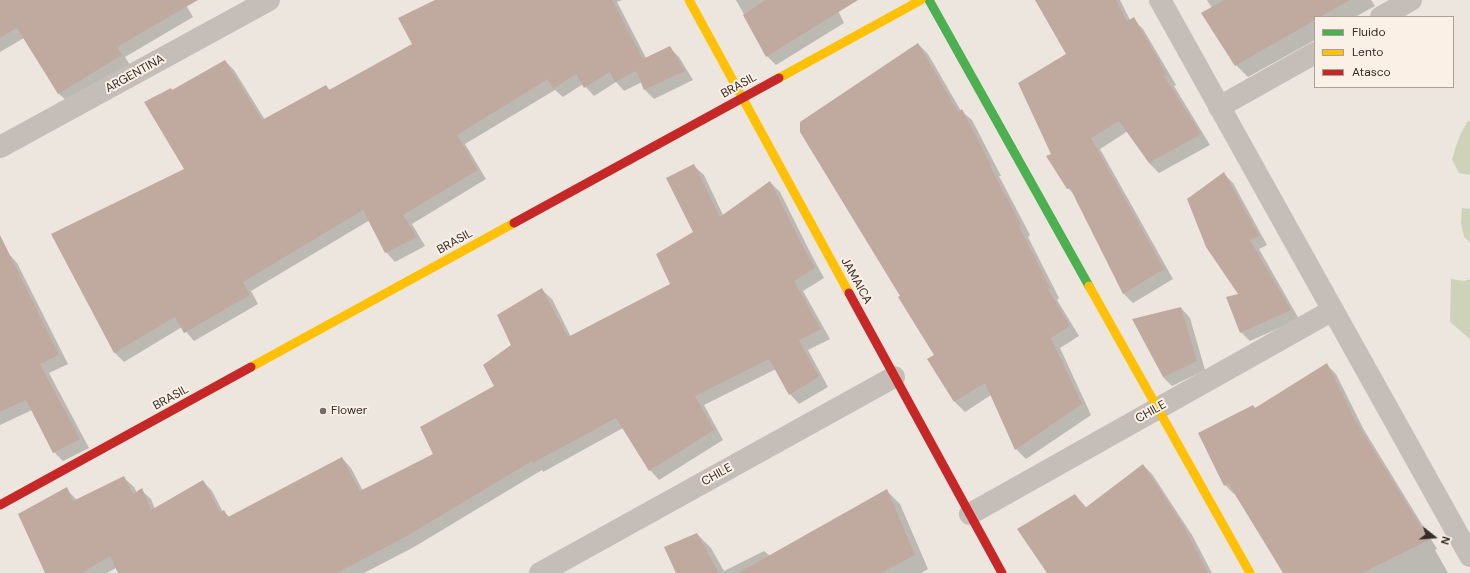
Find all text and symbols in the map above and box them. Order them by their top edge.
legend [1314,16,1454,88]
text: Fluido [1352,24,1386,40]
text: Lento [1352,44,1383,60]
street label: ARGENTINA [103,52,167,96]
text: Atasco [1352,64,1391,80]
street label: BRASIL [719,70,759,102]
street label: BRASIL [435,226,475,258]
street label: JAMAICA [837,255,875,307]
street label: BRASIL [151,382,191,414]
street label: CHILE [1133,398,1169,426]
place label: Flower [331,404,367,418]
marker: Flower [318,406,328,416]
street label: CHILE [699,461,735,489]
north arrow [1414,517,1454,557]
text: N [1438,535,1453,546]

